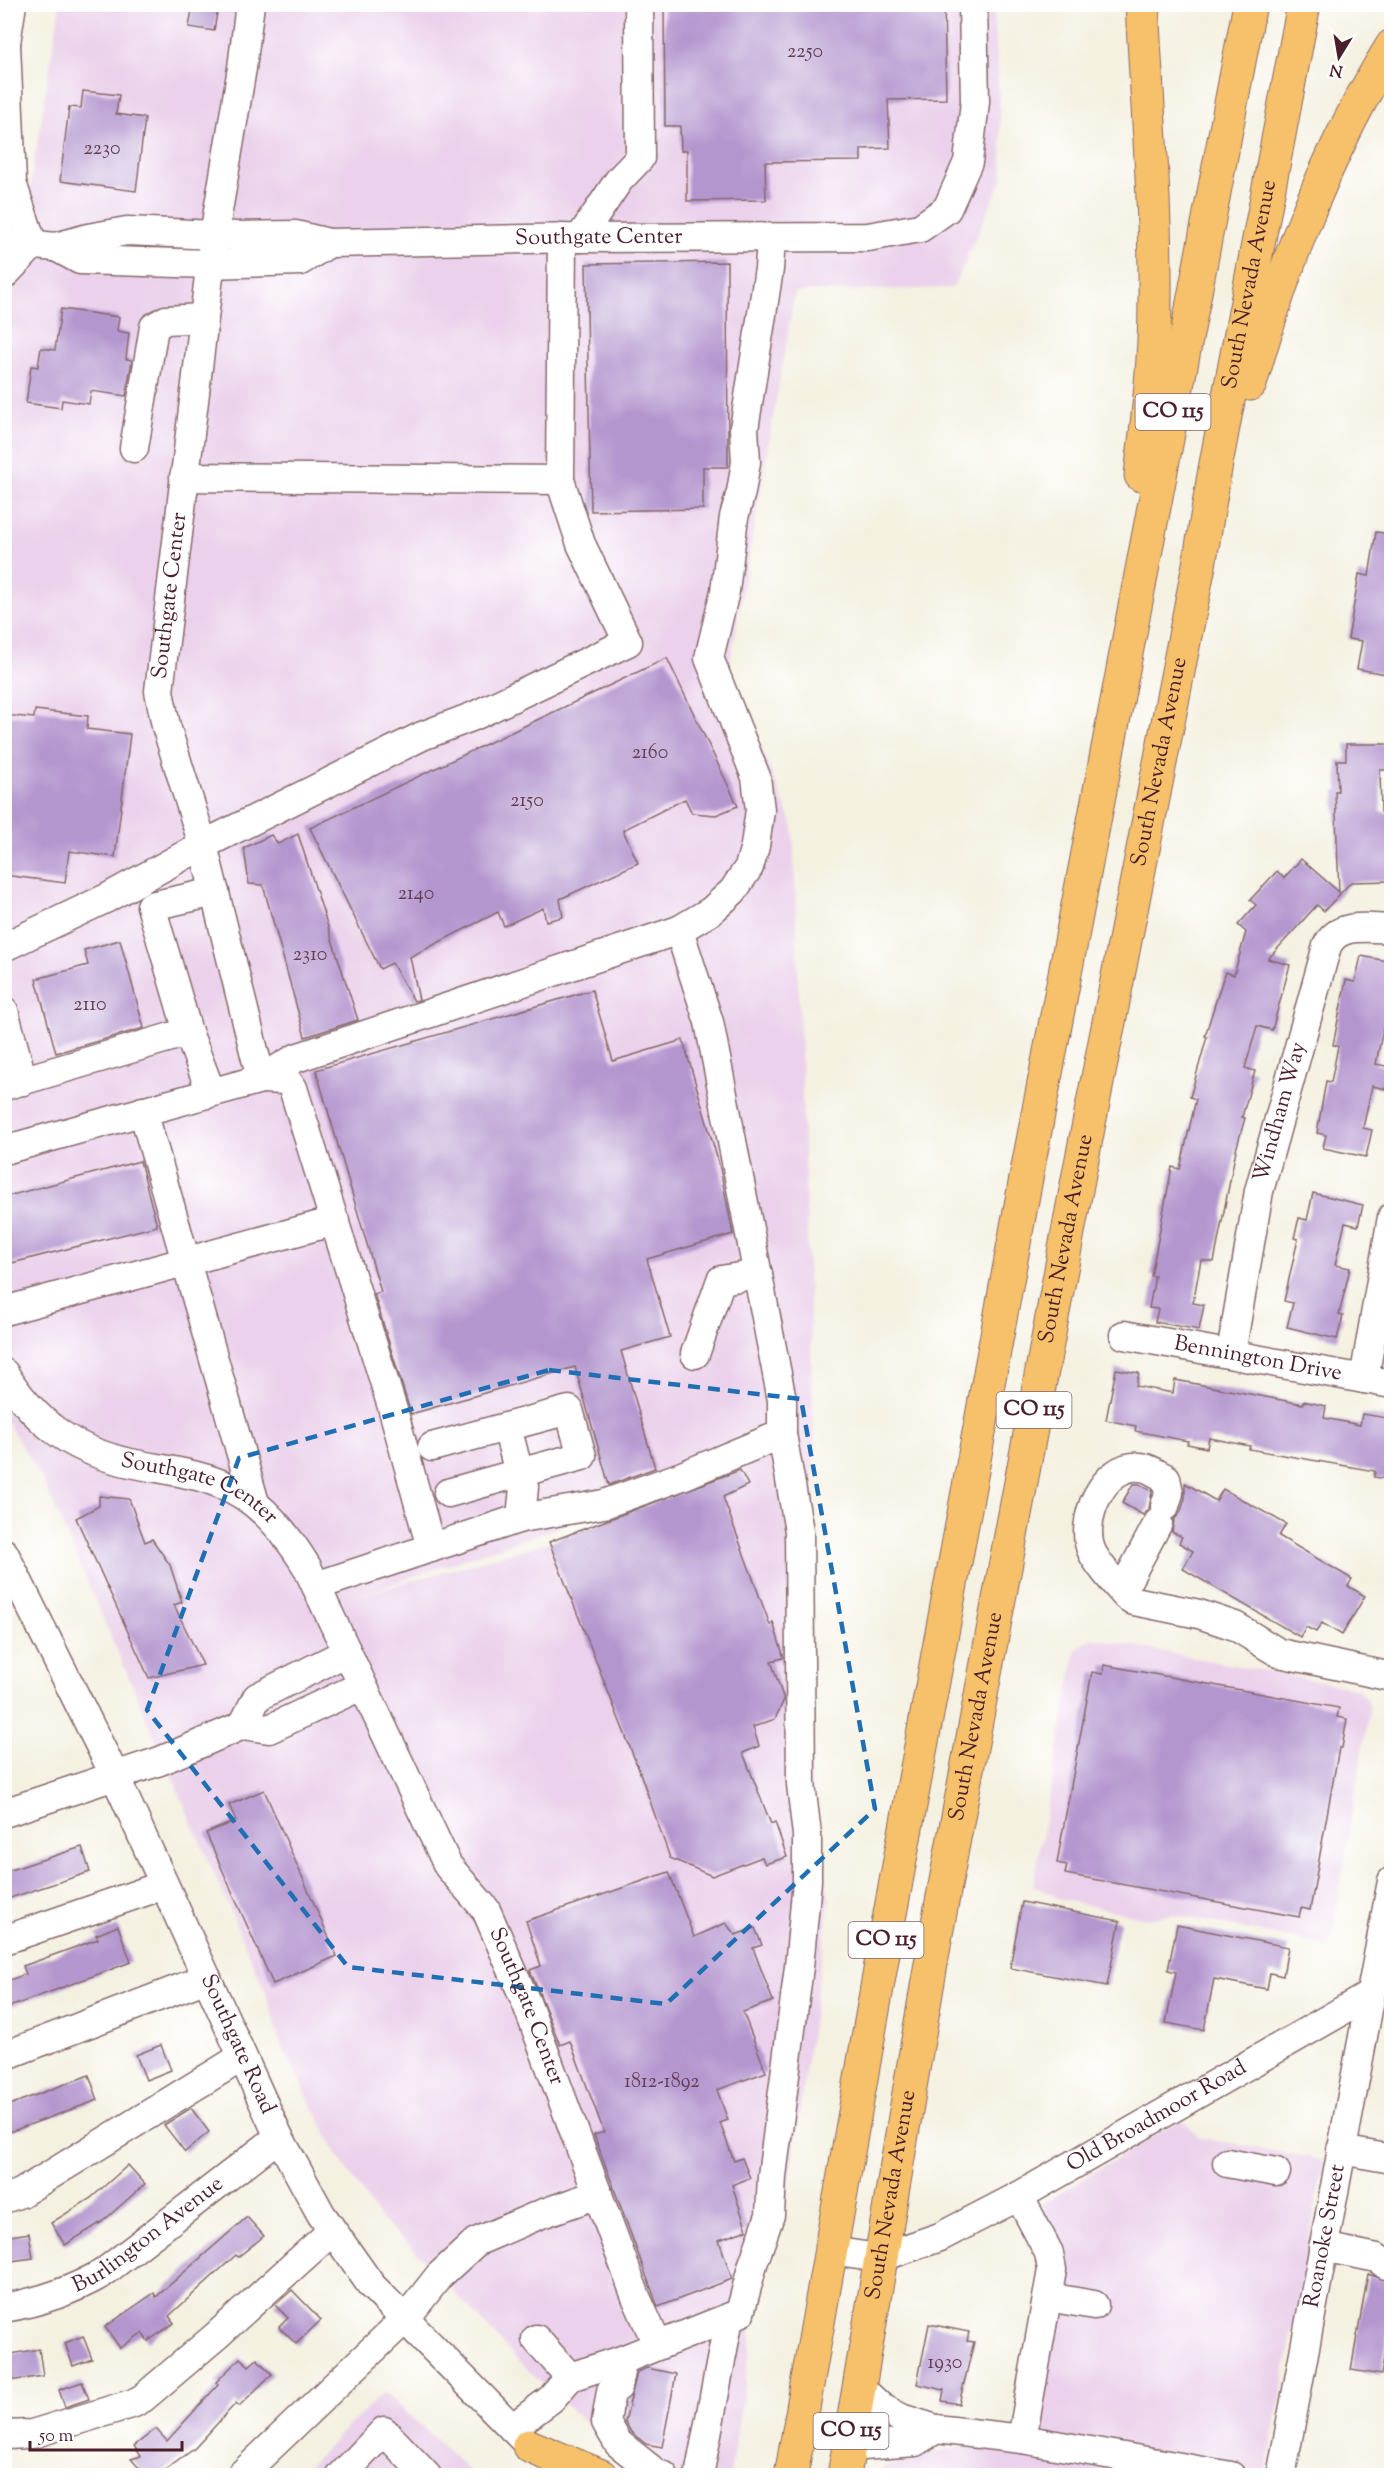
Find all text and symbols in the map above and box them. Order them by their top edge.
north arrow [1309,27,1369,87]
house number: 2250 [787,38,823,67]
text: N [1328,57,1345,82]
house number: 2230 [83,135,121,164]
street label: South Nevada Avenue [1215,177,1286,392]
street label: Southgate Center [515,222,683,255]
road number: CO 115 [1136,394,1210,430]
street label: Southgate Center [145,511,196,681]
street label: South Nevada Avenue [1124,655,1196,869]
house number: 2160 [632,739,668,768]
house number: 2150 [510,787,544,816]
house number: 2140 [398,880,434,909]
house number: 2310 [293,941,327,970]
house number: 2110 [73,991,107,1020]
street label: Windham Way [1246,1038,1316,1186]
street label: South Nevada Avenue [1031,1132,1102,1346]
street label: Bennington Drive [1171,1328,1344,1391]
road number: CO 115 [996,1392,1072,1428]
street label: Southgate Center [117,1445,285,1532]
street label: South Nevada Avenue [942,1609,1012,1824]
road number: CO 115 [848,1922,924,1958]
street label: Southgate Center [480,1923,572,2090]
street label: Southgate Road [191,1969,283,2120]
street label: Old Broadmoor Road [1061,2053,1253,2181]
house number: 1812-1892 [624,2068,700,2097]
street label: South Nevada Avenue [858,2088,925,2302]
street label: Roanoke Street [1297,2161,1355,2311]
street label: Burlington Avenue [67,2169,231,2302]
house number: 1930 [928,2349,962,2378]
road number: CO 115 [814,2413,888,2449]
scale bar [30,2414,182,2452]
text: 50 m [38,2424,74,2450]

